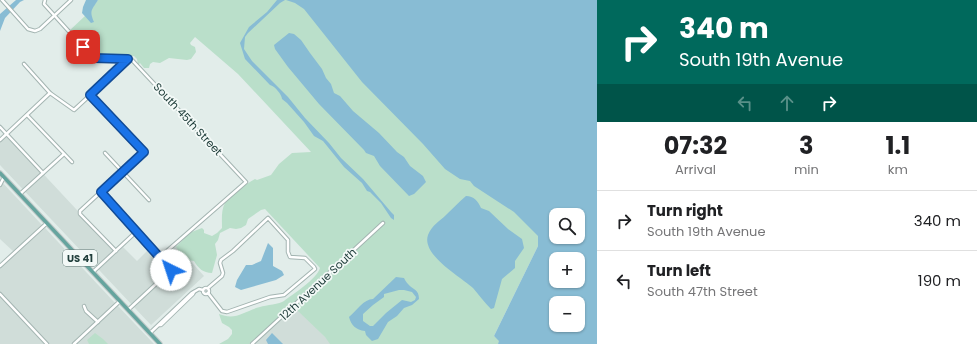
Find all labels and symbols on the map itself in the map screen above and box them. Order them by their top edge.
pin [66,30,100,64]
street label: South 45th Street [150,79,226,159]
street label: 12th Avenue South [276,244,360,324]
position arrow [150,249,192,291]
road number: US 41 [63,250,97,266]

